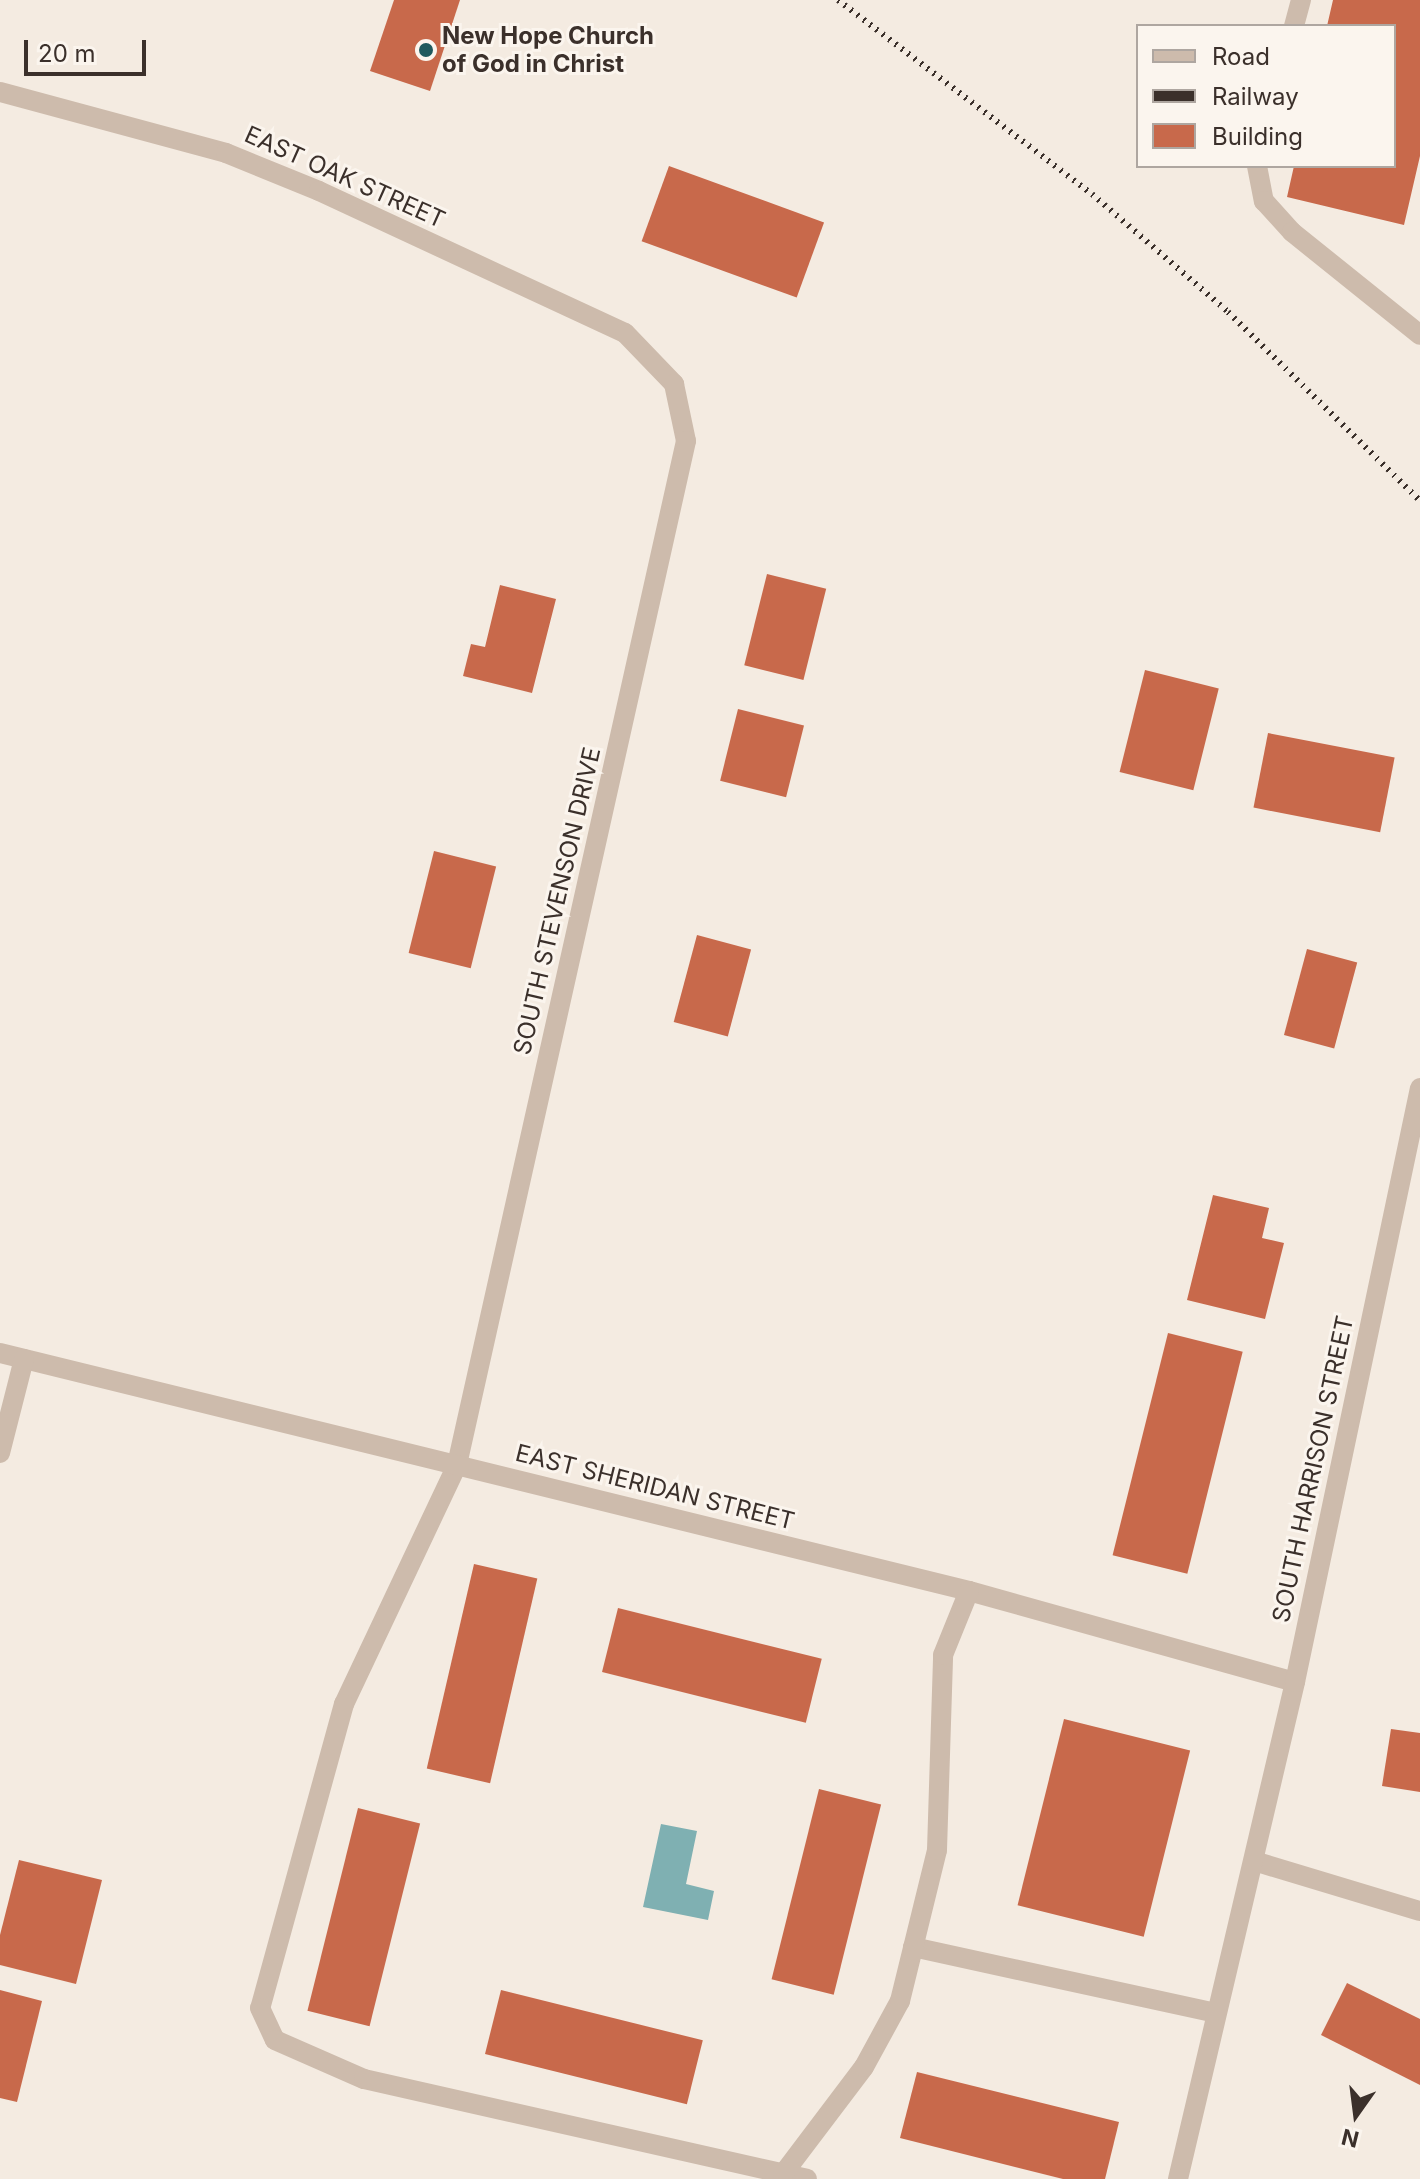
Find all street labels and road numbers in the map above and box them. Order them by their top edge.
street label: EAST OAK STREET [240,120,450,234]
street label: SOUTH STEVENSON DRIVE [508,744,606,1058]
street label: SOUTH HARRISON STREET [1266,1313,1360,1625]
street label: EAST SHERIDAN STREET [512,1438,798,1536]

